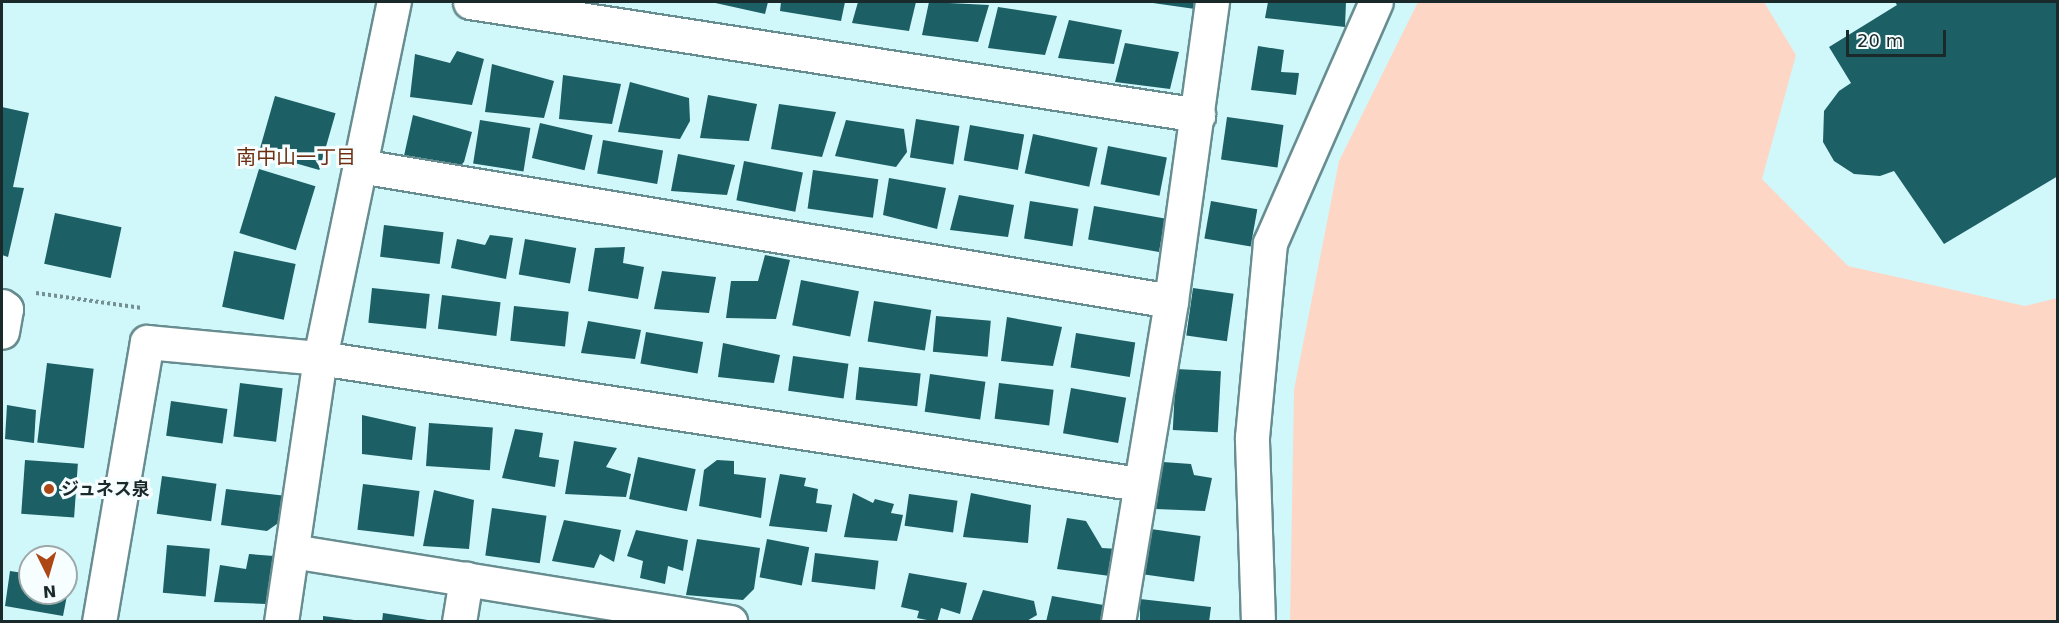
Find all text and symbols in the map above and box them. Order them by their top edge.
scale bar [1849,18,1950,56]
text: 20 m [1857,30,1903,51]
district label: 南中山一丁目 [236,145,356,169]
place label: ジュネス泉 [61,478,151,500]
marker: ジュネス泉 [42,482,56,496]
north arrow [18,545,78,605]
text: N [42,581,57,601]

